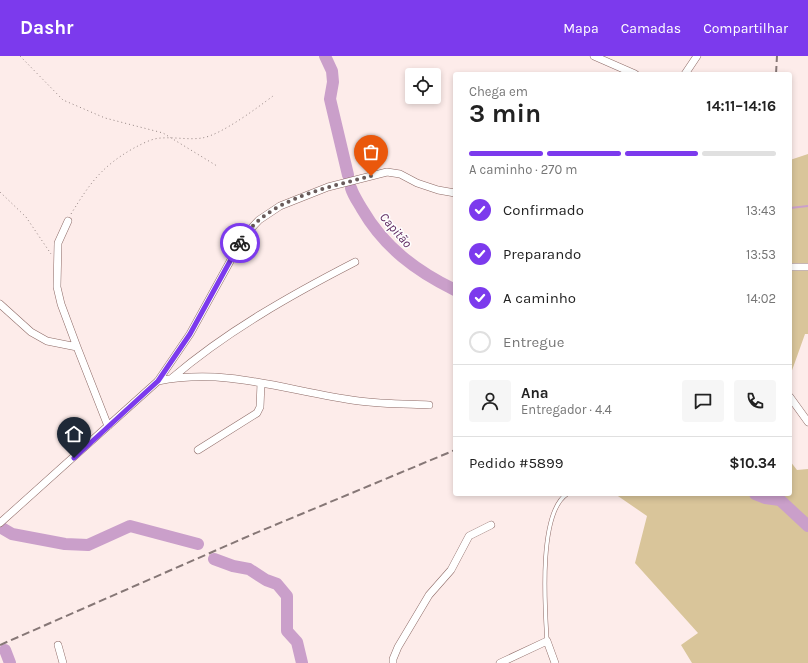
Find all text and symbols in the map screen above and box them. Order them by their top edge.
text: Dashr [20,17,73,39]
text: Mapa [563,20,599,37]
text: Camadas [621,20,681,37]
text: Compartilhar [703,20,788,37]
map controls [405,68,441,104]
button: locate [405,68,441,104]
text: Chega em [469,84,528,99]
text: 14:11–14:16 [706,97,776,115]
text: 3 min [469,98,541,129]
pin [354,135,388,176]
icon: bag [360,141,382,163]
text: A caminho · 270 m [469,162,577,177]
icon: check [469,199,491,221]
text: Confirmado [503,201,584,219]
text: 13:43 [746,203,776,218]
water label: Capitão [377,209,416,251]
courier [220,223,260,263]
icon: bike [229,232,251,254]
icon: check [469,243,491,265]
text: Preparando [503,245,581,263]
text: 13:53 [746,247,776,262]
icon: check [469,287,491,309]
text: A caminho [503,289,576,307]
text: 14:02 [746,291,776,306]
text: Entregue [503,333,565,351]
button: person [469,380,511,422]
button: chat [682,380,724,422]
button: phone [734,380,776,422]
text: Ana [521,384,549,402]
text: Entregador · 4.4 [521,402,612,417]
pin [57,417,91,458]
icon: home [63,423,85,445]
text: Pedido #5899 [469,454,563,472]
text: $10.34 [729,454,776,472]

